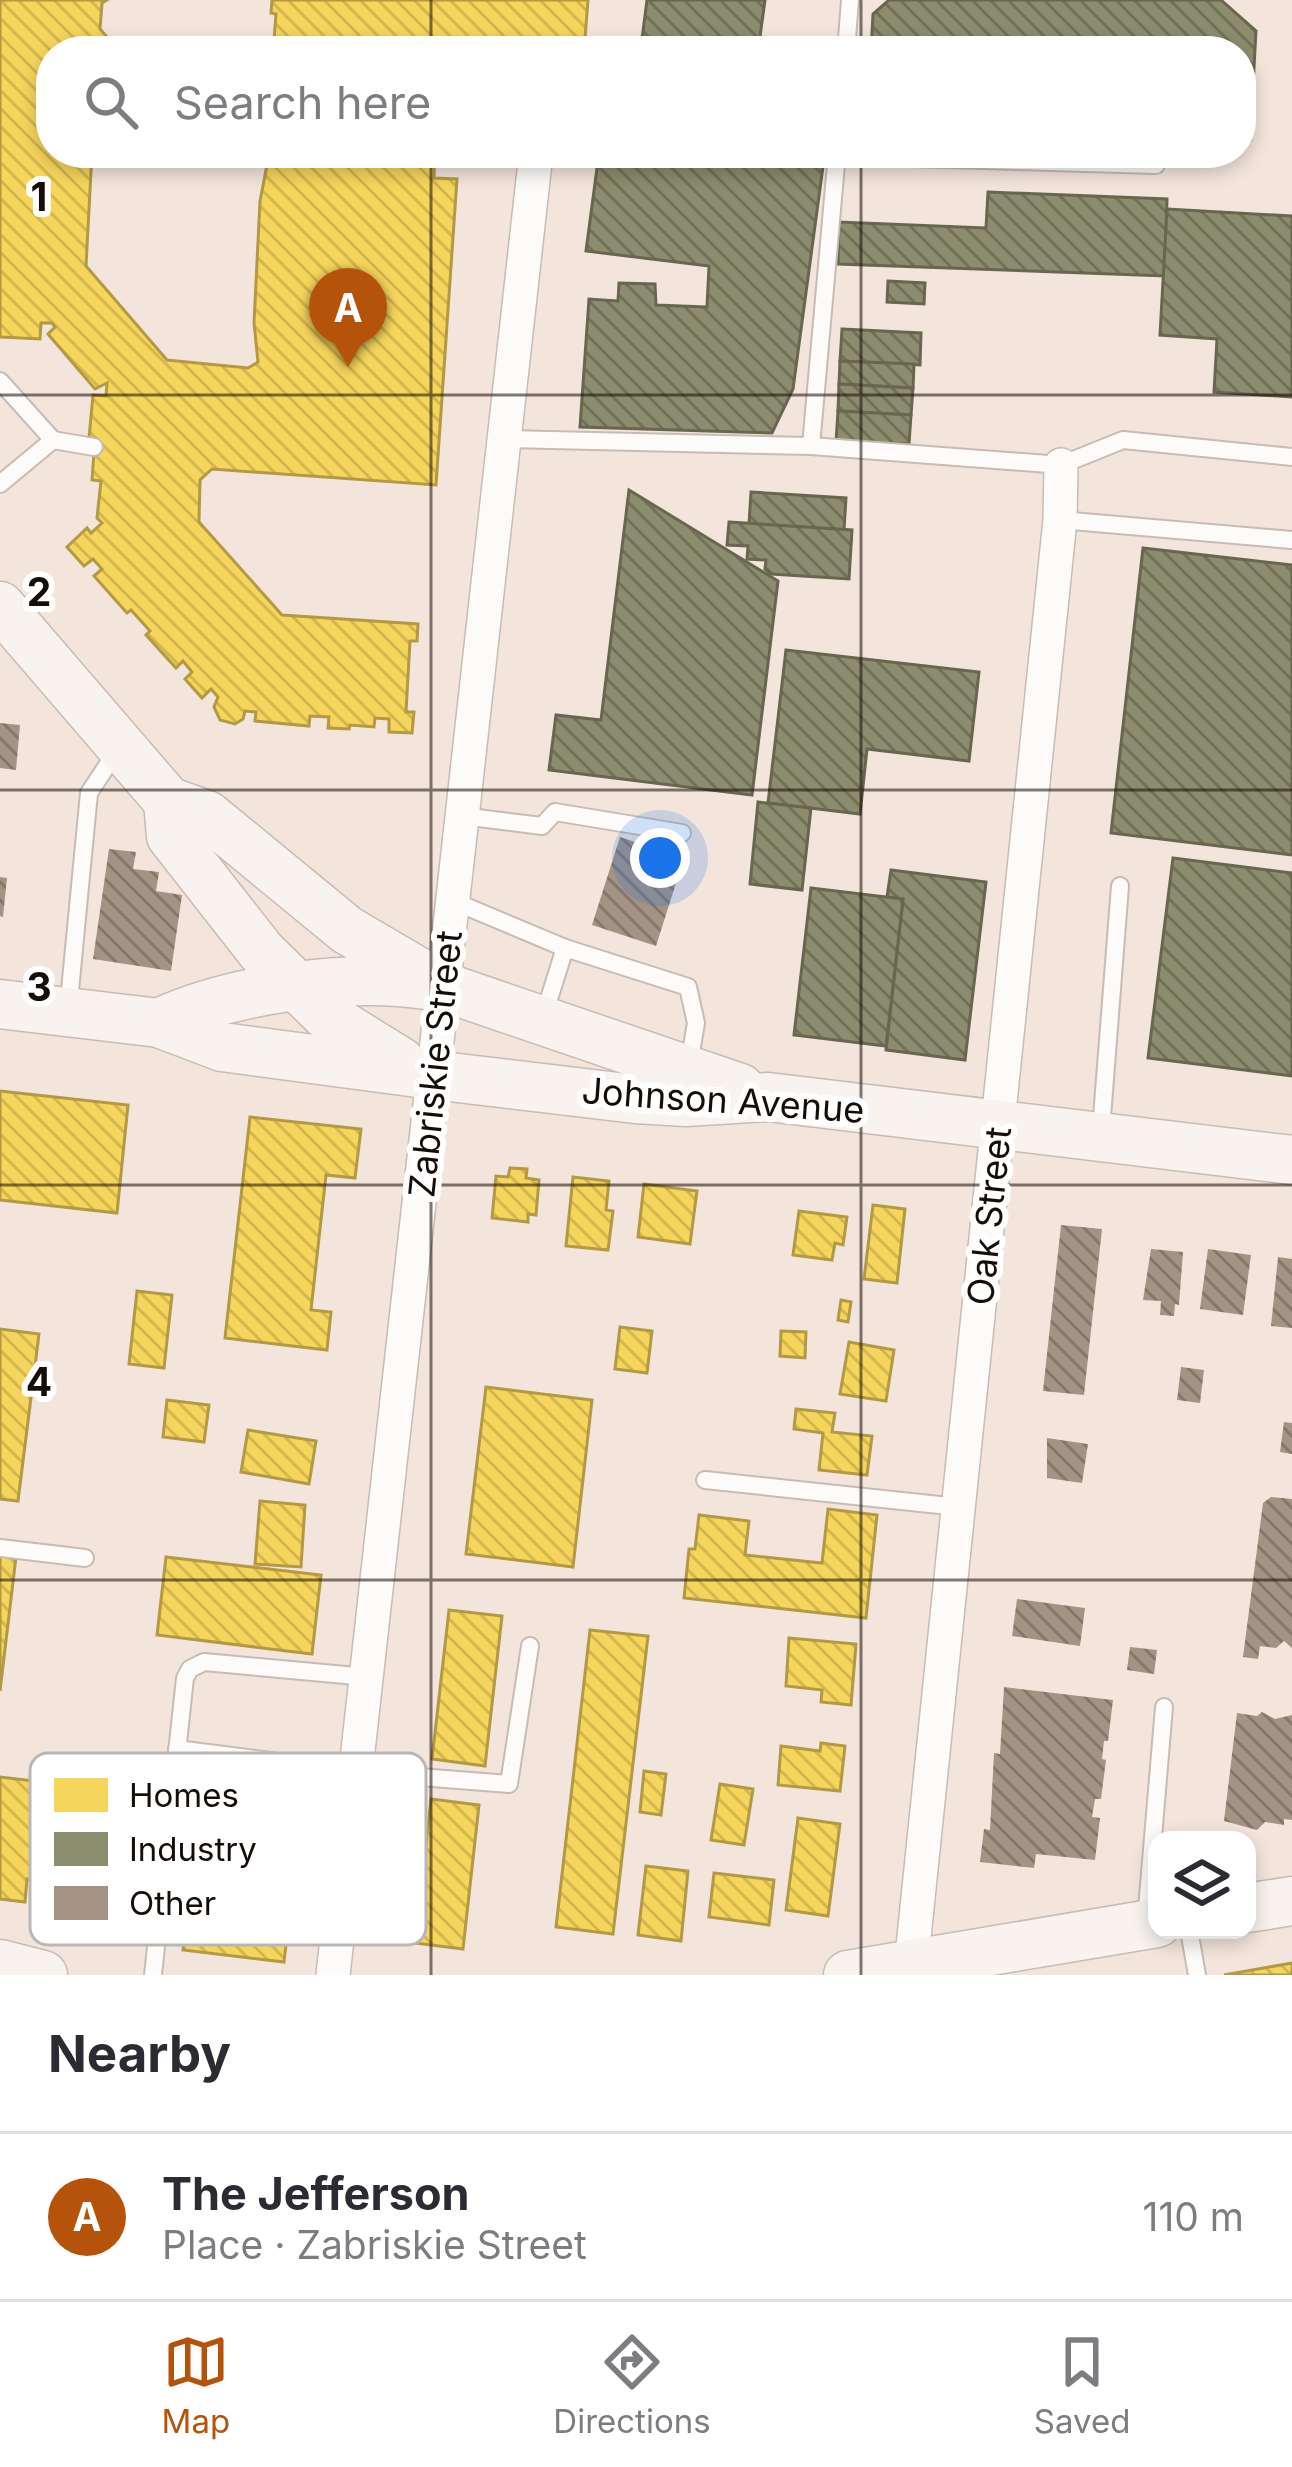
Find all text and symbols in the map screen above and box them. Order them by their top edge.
search box [36,36,1256,168]
icon: search [78,69,144,135]
text: Search here [174,75,431,130]
text: 1 [31,173,47,220]
pin: A [309,268,387,367]
text: 2 [27,568,51,615]
your location [630,828,690,888]
street label: Zabriskie Street [399,928,471,1200]
text: 3 [26,963,52,1010]
street label: Johnson Avenue [580,1068,866,1132]
street label: Oak Street [958,1124,1020,1307]
text: 4 [26,1358,52,1405]
legend [30,1753,426,1945]
text: Homes [129,1775,239,1815]
text: Industry [129,1829,257,1869]
map controls [1148,1831,1256,1939]
button: layers [1148,1831,1256,1939]
text: Other [129,1883,216,1923]
text: Nearby [48,2023,231,2084]
text: The Jefferson [162,2166,470,2221]
text: A [72,2193,102,2240]
text: 110 m [1143,2193,1244,2240]
text: Place · Zabriskie Street [162,2221,587,2268]
tab: Map [162,2329,230,2441]
tab: Directions [553,2329,711,2441]
tab: Saved [1034,2329,1130,2441]

